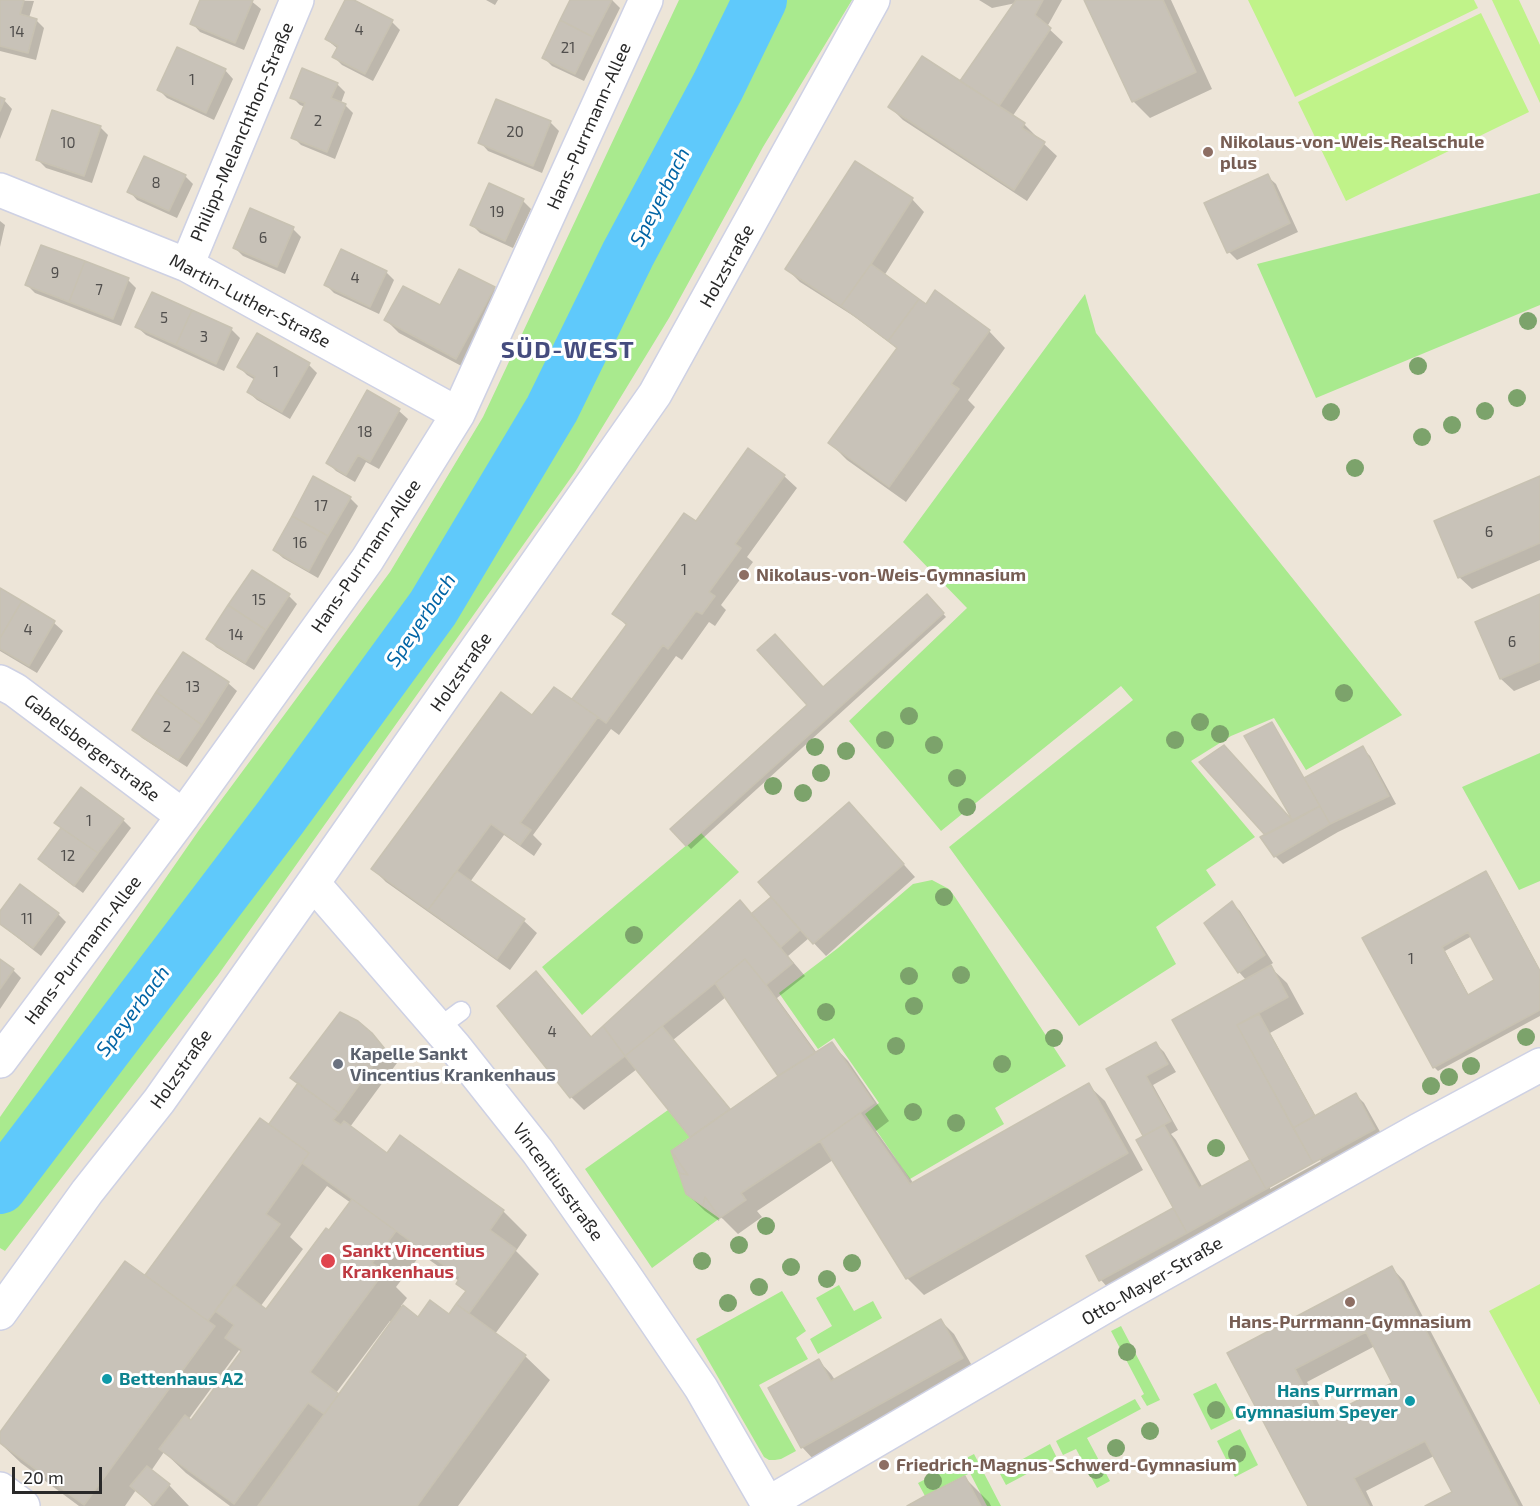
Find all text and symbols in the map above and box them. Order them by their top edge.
street label: Philipp-Melanchthon-Straße [186,19,298,245]
house number: 4 [354,21,364,39]
house number: 14 [9,23,25,41]
street label: Hans-Purrmann-Allee [542,39,636,213]
house number: 21 [561,39,575,57]
house number: 1 [189,71,195,89]
house number: 2 [314,112,322,130]
house number: 20 [506,123,524,141]
place label: Nikolaus-von-Weis-Realschule plus [1220,131,1484,174]
house number: 10 [60,134,76,152]
water label: Speyerbach [625,144,695,250]
marker: Nikolaus-von-Weis-Realschule plus [1201,145,1215,159]
house number: 8 [151,174,161,192]
house number: 19 [490,203,504,221]
street label: Holzstraße [695,221,759,311]
house number: 6 [259,229,267,247]
street label: Martin-Luther-Straße [166,249,334,353]
house number: 9 [51,264,59,282]
house number: 4 [350,269,360,287]
house number: 7 [95,281,103,299]
house number: 5 [160,309,168,327]
house number: 3 [200,328,208,346]
district label: SÜD-WEST [501,336,635,364]
house number: 1 [273,363,279,381]
house number: 18 [357,423,373,441]
street label: Hans-Purrmann-Allee [307,475,425,637]
house number: 17 [314,497,328,515]
house number: 6 [1485,523,1493,541]
house number: 16 [293,534,307,552]
house number: 1 [681,561,687,579]
place label: Nikolaus-von-Weis-Gymnasium [756,564,1026,586]
marker: Nikolaus-von-Weis-Gymnasium [737,568,751,582]
water label: Speyerbach [381,569,461,671]
house number: 15 [252,591,266,609]
house number: 4 [23,621,33,639]
house number: 14 [228,626,244,644]
street label: Holzstraße [426,628,496,716]
house number: 6 [1508,633,1516,651]
house number: 13 [186,678,200,696]
street label: Gabelsbergerstraße [20,690,164,806]
house number: 2 [163,718,171,736]
house number: 1 [86,812,92,830]
house number: 12 [61,847,75,865]
street label: Hans-Purrmann-Allee [20,871,146,1029]
house number: 11 [21,910,33,928]
house number: 1 [1408,950,1414,968]
water label: Speyerbach [91,961,175,1061]
house number: 4 [547,1023,557,1041]
street label: Holzstraße [146,1025,216,1113]
place label: Kapelle Sankt Vincentius Krankenhaus [350,1043,556,1086]
marker: Kapelle Sankt Vincentius Krankenhaus [331,1057,345,1071]
street label: Vincentiusstraße [508,1119,608,1245]
street label: Otto-Mayer-Straße [1078,1232,1226,1330]
place label: Sankt Vincentius Krankenhaus [342,1240,485,1282]
marker: Sankt Vincentius Krankenhaus [319,1252,337,1270]
marker: Hans-Purrmann-Gymnasium [1343,1295,1357,1309]
place label: Hans-Purrmann-Gymnasium [1229,1311,1471,1333]
place label: Bettenhaus A2 [119,1368,244,1390]
marker: Bettenhaus A2 [100,1372,114,1386]
place label: Hans Purrman Gymnasium Speyer [1235,1380,1398,1422]
marker: Hans Purrman Gymnasium Speyer [1403,1394,1417,1408]
place label: Friedrich-Magnus-Schwerd-Gymnasium [896,1454,1237,1476]
scale bar [15,1455,105,1493]
marker: Friedrich-Magnus-Schwerd-Gymnasium [877,1458,891,1472]
text: 20 m [23,1466,64,1488]

